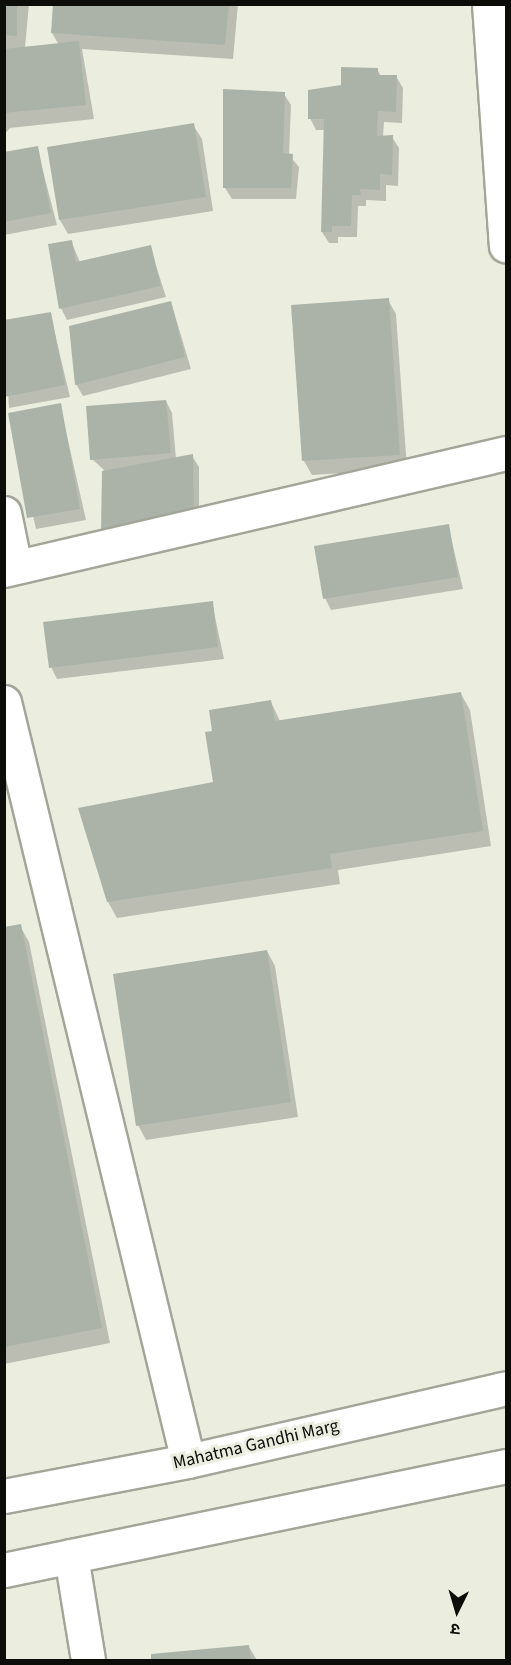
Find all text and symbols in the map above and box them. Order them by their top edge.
street label: Mahatma Gandhi Marg [171,1415,341,1475]
north arrow [427,1581,487,1641]
text: उ [450,1618,461,1640]

